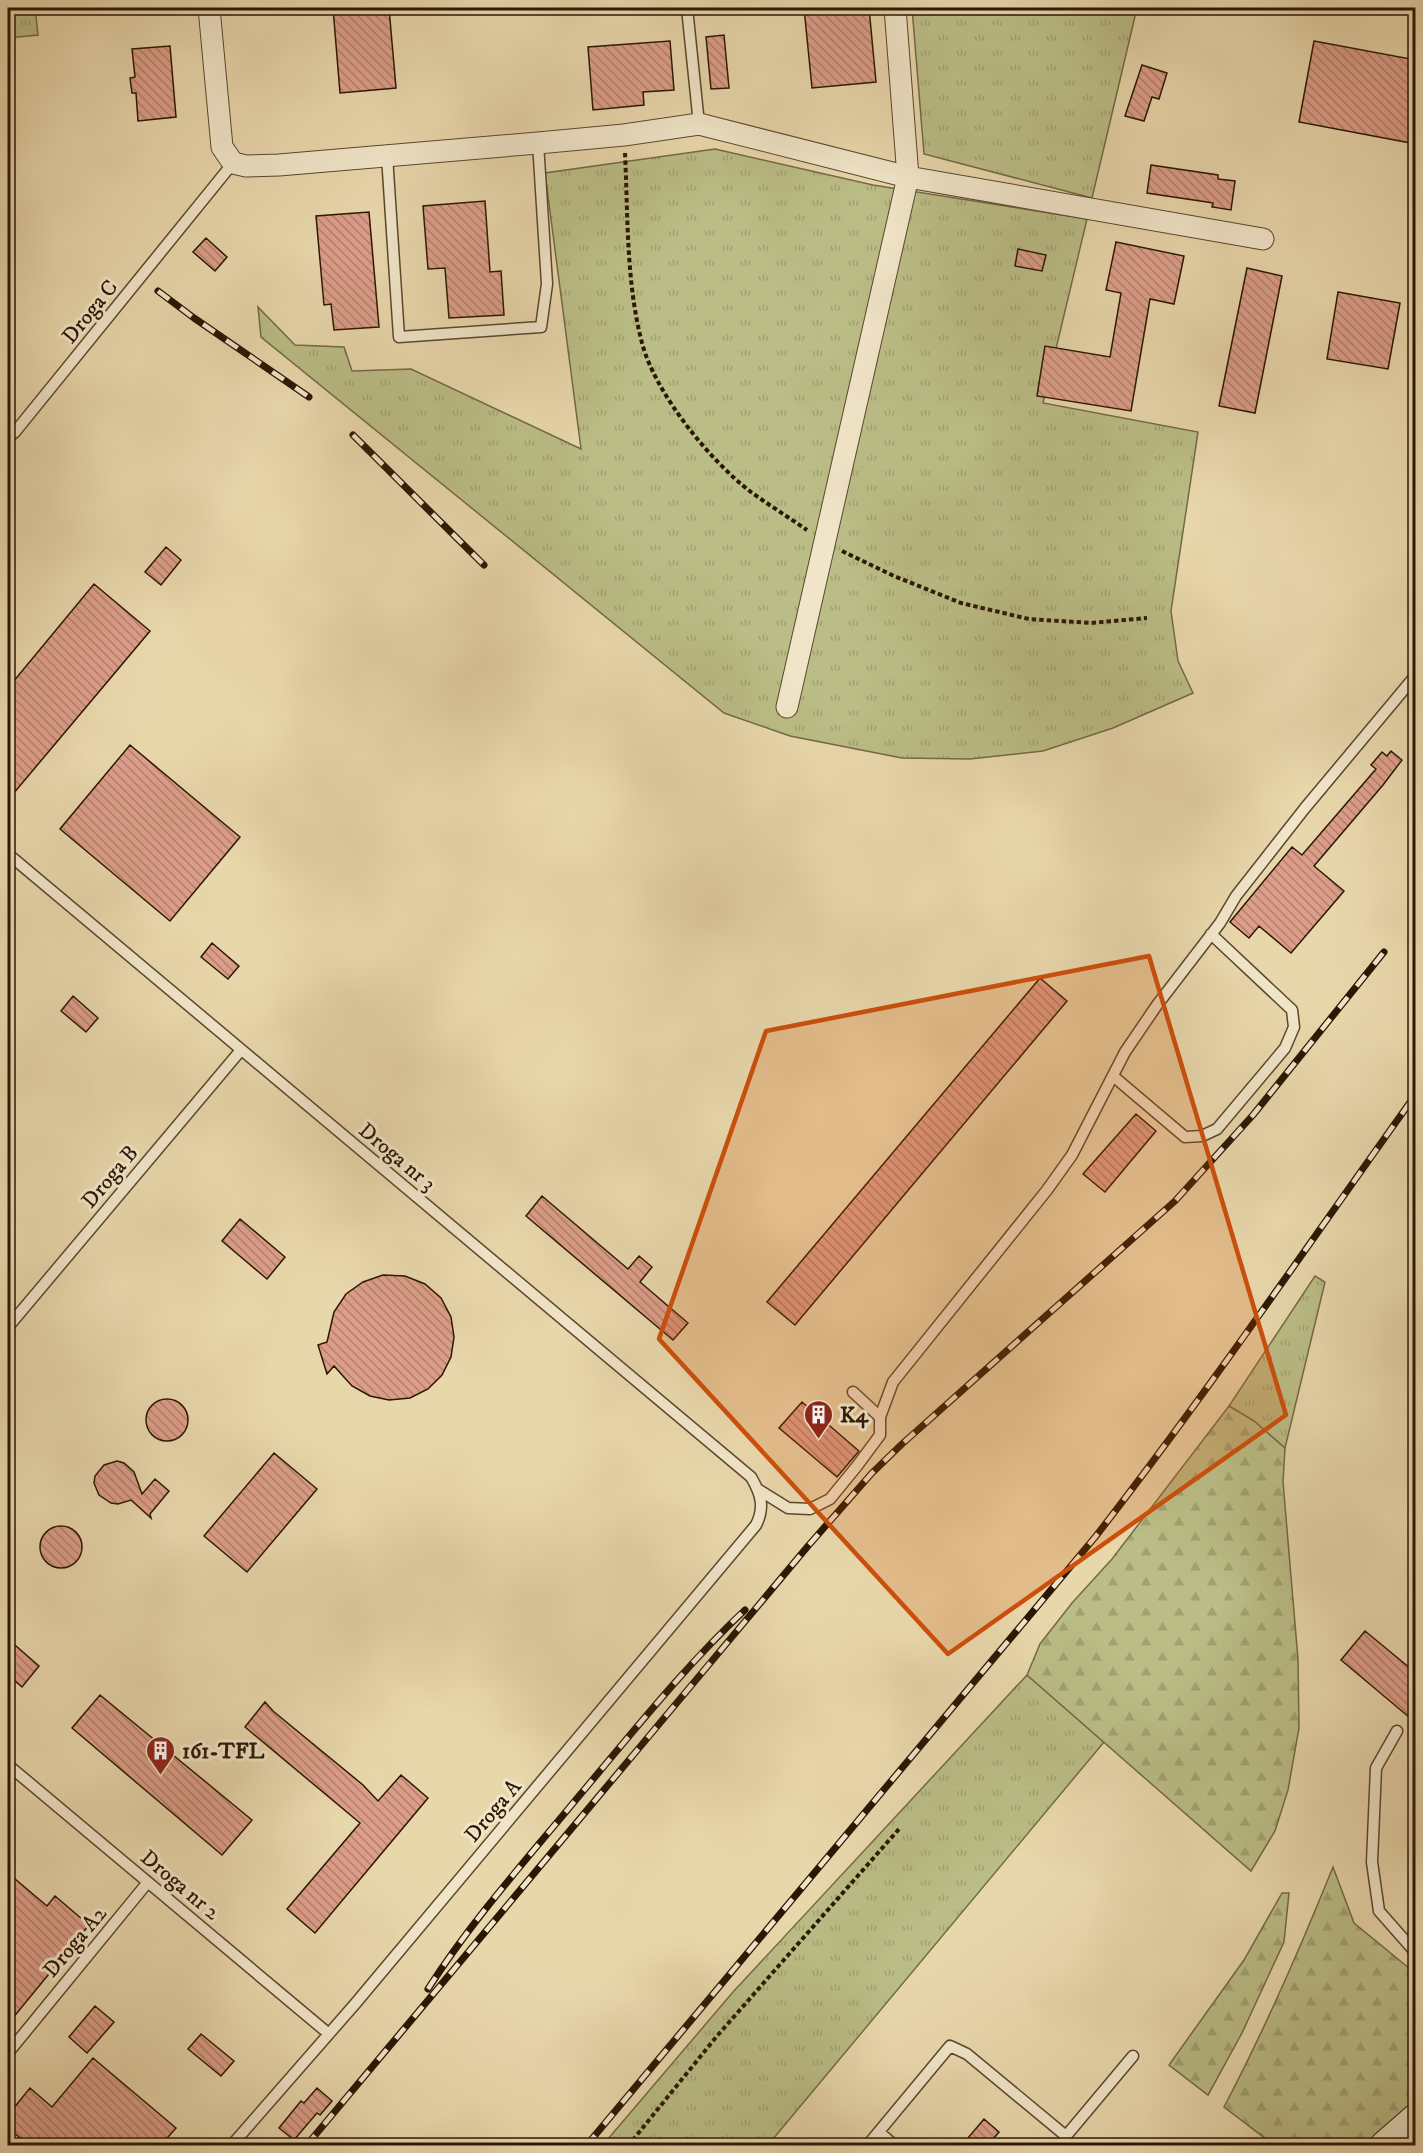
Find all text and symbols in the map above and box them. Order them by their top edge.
street label: Droga C [56,274,124,349]
street label: Droga nr 3 [353,1117,441,1197]
street label: Droga B [76,1140,144,1214]
building icon: K4 [803,1398,835,1440]
place label: K4 [840,1402,869,1429]
building icon: 161-TFL [145,1734,177,1776]
place label: 161-TFL [182,1738,264,1765]
street label: Droga A [459,1773,528,1848]
street label: Droga nr 2 [135,1844,225,1926]
street label: Droga A2 [38,1901,113,1983]

